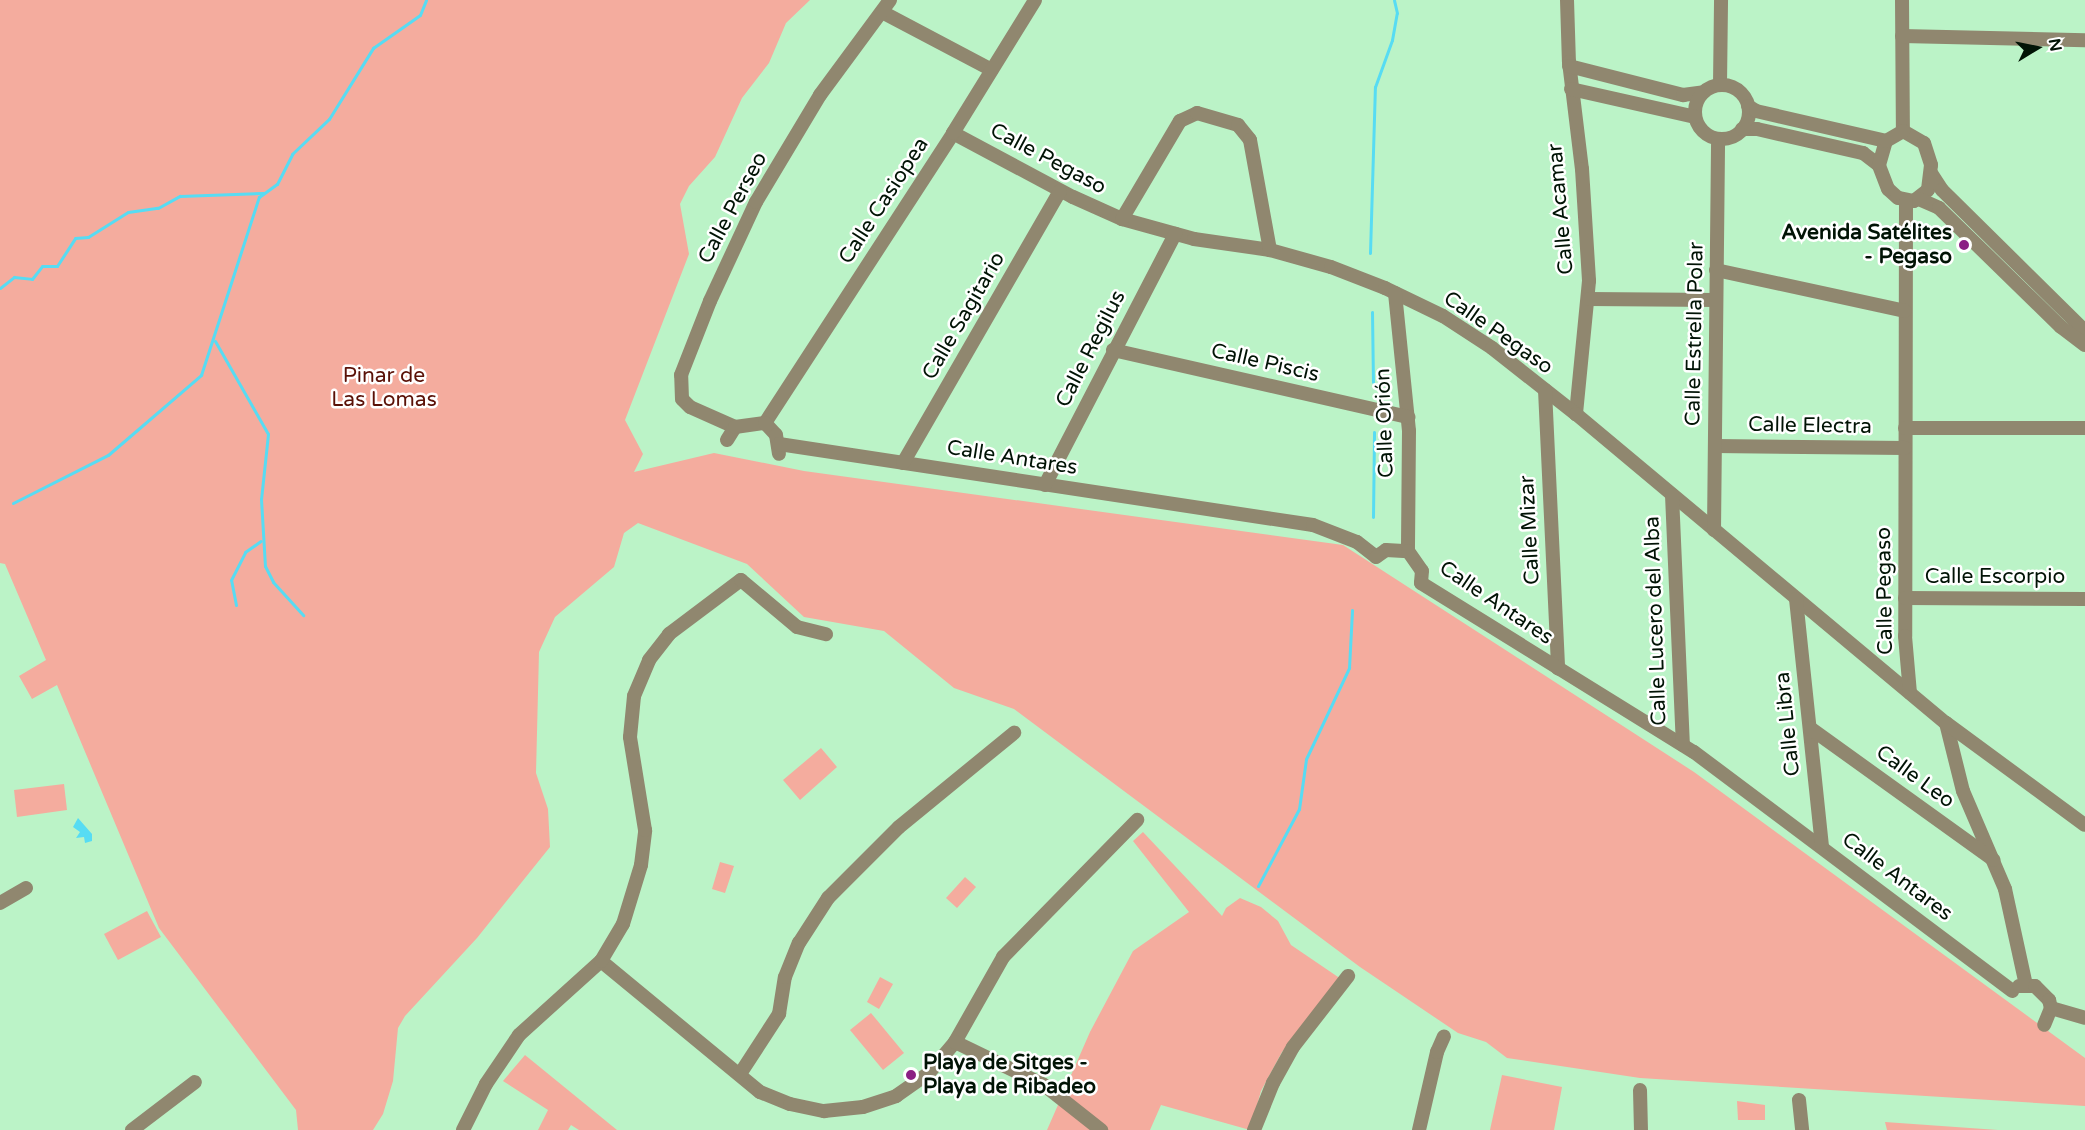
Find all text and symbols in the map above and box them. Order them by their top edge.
north arrow [2007,18,2067,78]
text: N [2044,37,2066,53]
street label: Calle Pegaso [986,118,1110,200]
street label: Calle Casiopea [834,133,934,269]
street label: Calle Acamar [1543,142,1579,276]
street label: Calle Perseo [693,148,773,268]
place label: Avenida Satélites - Pegaso [1781,220,1952,270]
marker: Avenida Satélites - Pegaso [1957,238,1971,252]
street label: Calle Estrella Polar [1681,242,1709,426]
street label: Calle Sagitario [917,248,1011,384]
street label: Calle Regilus [1051,286,1131,412]
street label: Calle Pegaso [1438,286,1558,380]
street label: Calle Piscis [1209,338,1321,388]
park label: Pinar de Las Lomas [331,363,437,413]
street label: Calle Orión [1370,368,1400,478]
street label: Calle Electra [1748,412,1872,440]
street label: Calle Antares [945,435,1079,481]
street label: Calle Mizar [1515,475,1545,585]
street label: Calle Lucero del Alba [1640,516,1672,726]
street label: Calle Pegaso [1871,527,1899,655]
street label: Calle Antares [1434,556,1558,650]
street label: Calle Escorpio [1925,564,2065,590]
street label: Calle Libra [1770,671,1806,777]
street label: Calle Leo [1871,740,1959,814]
street label: Calle Antares [1837,827,1957,927]
place label: Playa de Sitges - Playa de Ribadeo [923,1050,1096,1100]
marker: Playa de Sitges - Playa de Ribadeo [904,1068,918,1082]

